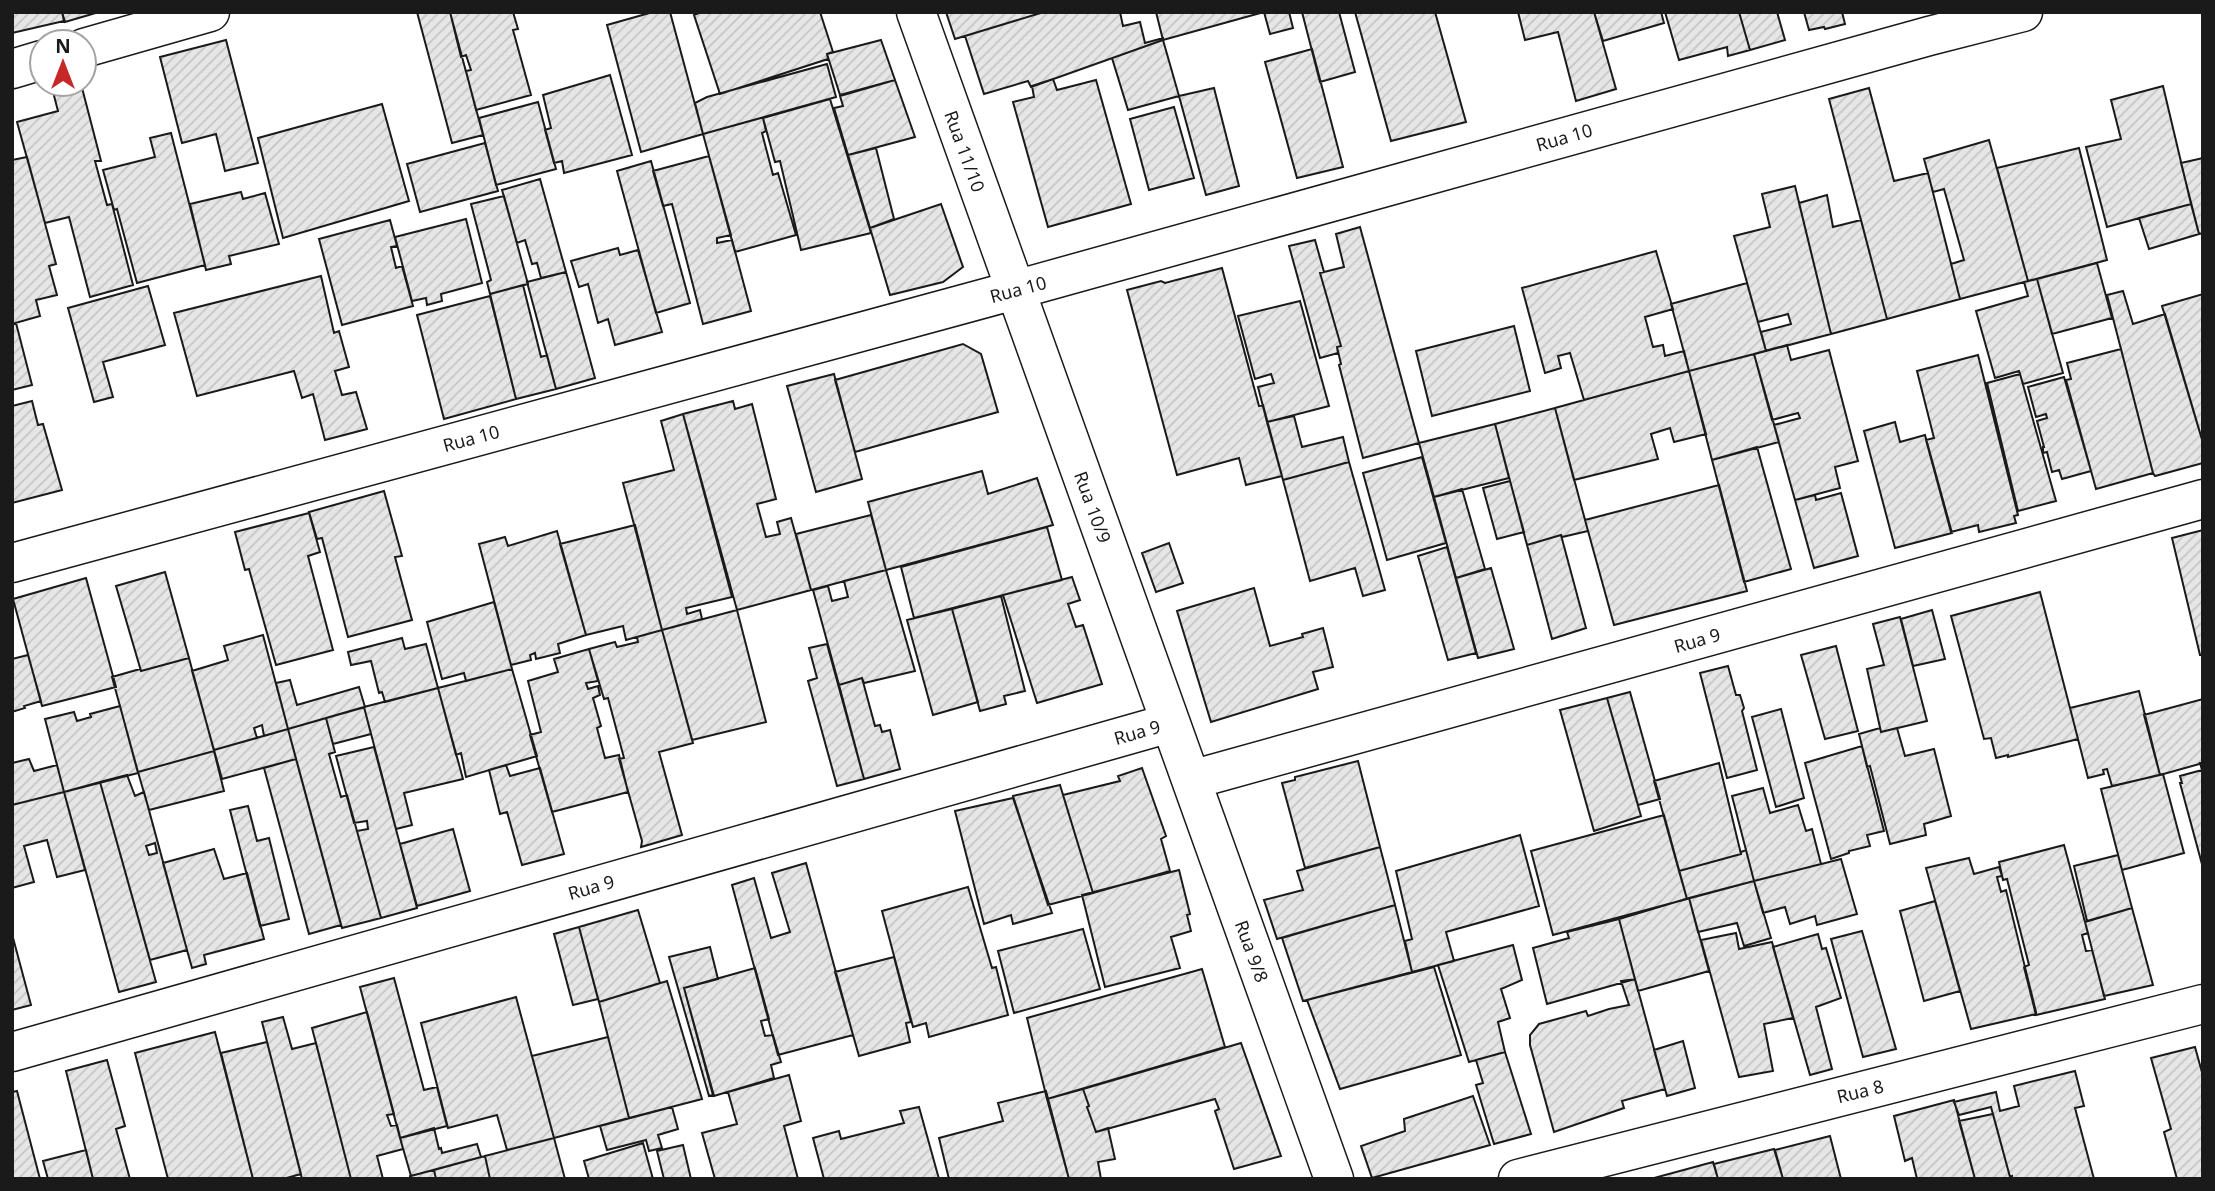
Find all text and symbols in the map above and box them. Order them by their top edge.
north arrow [28,28,98,98]
text: N [55,33,71,59]
street label: Rua 11/10 [939,107,991,195]
street label: Rua 10 [1533,118,1595,156]
street label: Rua 10 [987,270,1049,308]
street label: Rua 10 [440,419,502,457]
street label: Rua 10/9 [1069,468,1117,546]
street label: Rua 9 [1671,622,1723,658]
street label: Rua 9 [1111,714,1163,750]
street label: Rua 9 [565,869,617,905]
street label: Rua 9/8 [1230,917,1274,985]
street label: Rua 8 [1834,1074,1886,1108]

